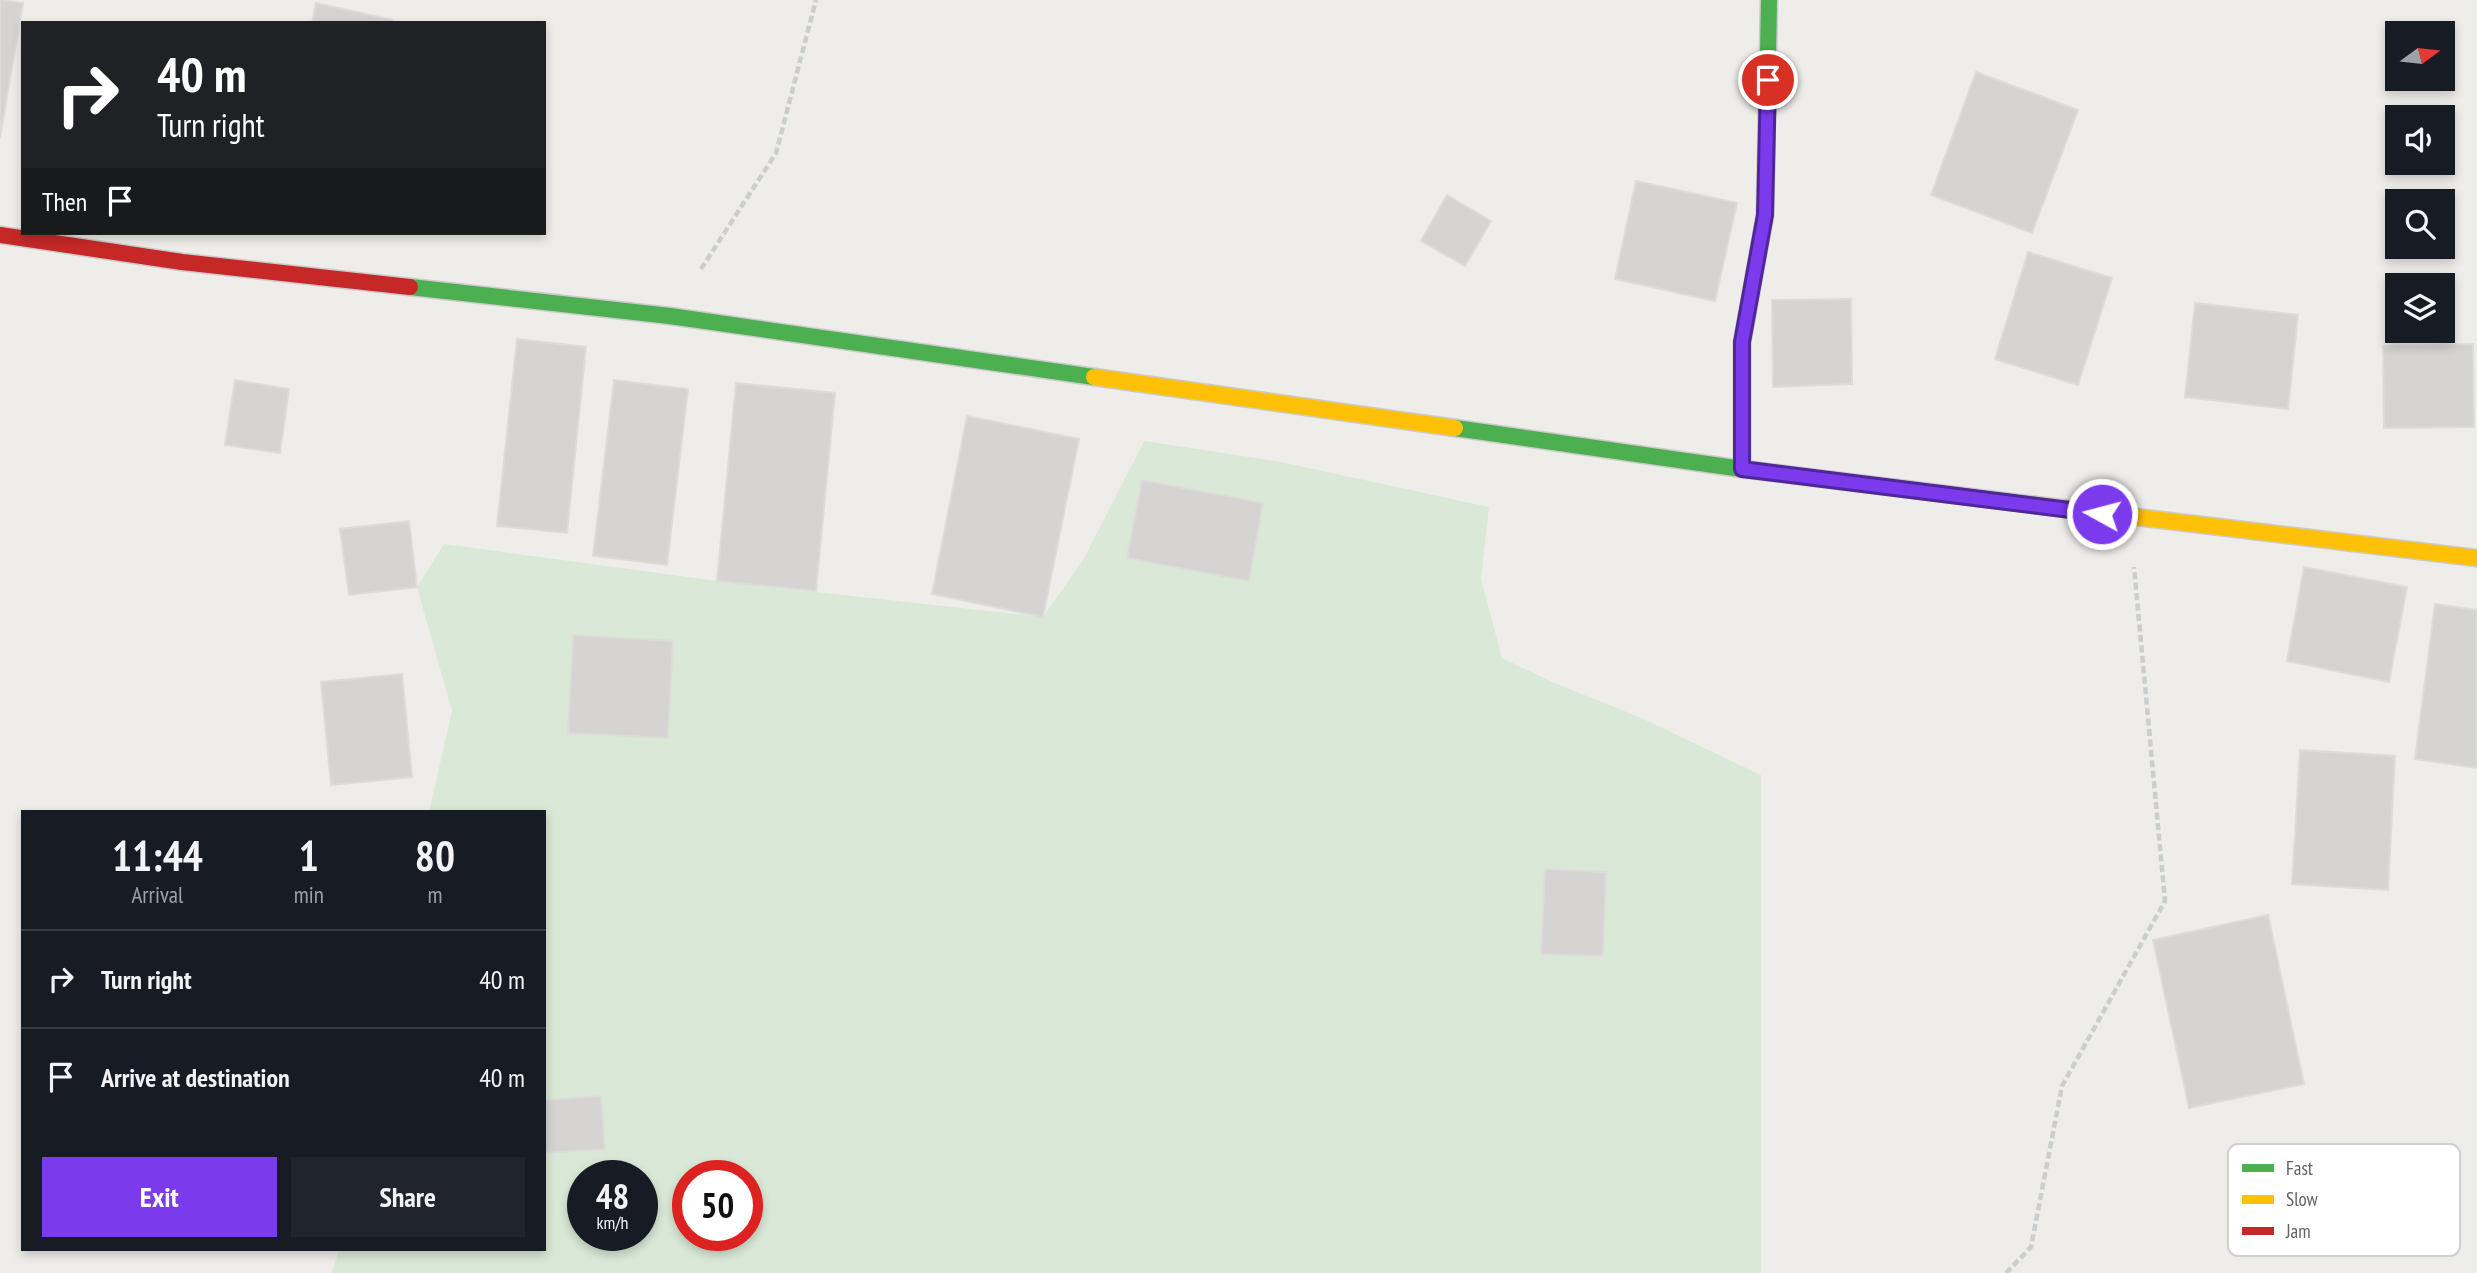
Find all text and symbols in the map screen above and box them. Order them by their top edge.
north arrow [2385,21,2455,91]
map controls [2385,21,2455,343]
text: 40 m [157,42,246,106]
icon: right [42,49,133,140]
pin [1738,50,1798,110]
icon: arrive [1749,61,1787,99]
text: Turn right [157,104,265,146]
button: sound [2385,105,2455,175]
icon: arrive [101,182,139,220]
text: Then [42,185,87,218]
button: search [2385,189,2455,259]
button: layers [2385,273,2455,343]
position arrow [2065,477,2139,551]
text: 11:44 [112,828,203,883]
text: 1 [299,828,319,883]
text: 80 [415,828,455,883]
text: Arrival [131,880,183,909]
text: min [294,880,324,909]
text: m [427,880,442,909]
icon: right [42,960,80,998]
text: Turn right [101,963,192,996]
text: 40 m [479,963,525,996]
icon: arrive [42,1058,80,1096]
text: Arrive at destination [101,1061,290,1094]
text: 40 m [479,1061,525,1094]
legend [2228,1144,2460,1256]
text: Fast [2286,1156,2314,1180]
button: Exit [42,1157,277,1237]
button: Share [291,1157,525,1237]
speed limit sign: 50 [672,1160,763,1251]
text: 48 [596,1173,629,1219]
text: Slow [2286,1187,2319,1211]
text: km/h [597,1211,628,1234]
text: Jam [2285,1219,2311,1243]

